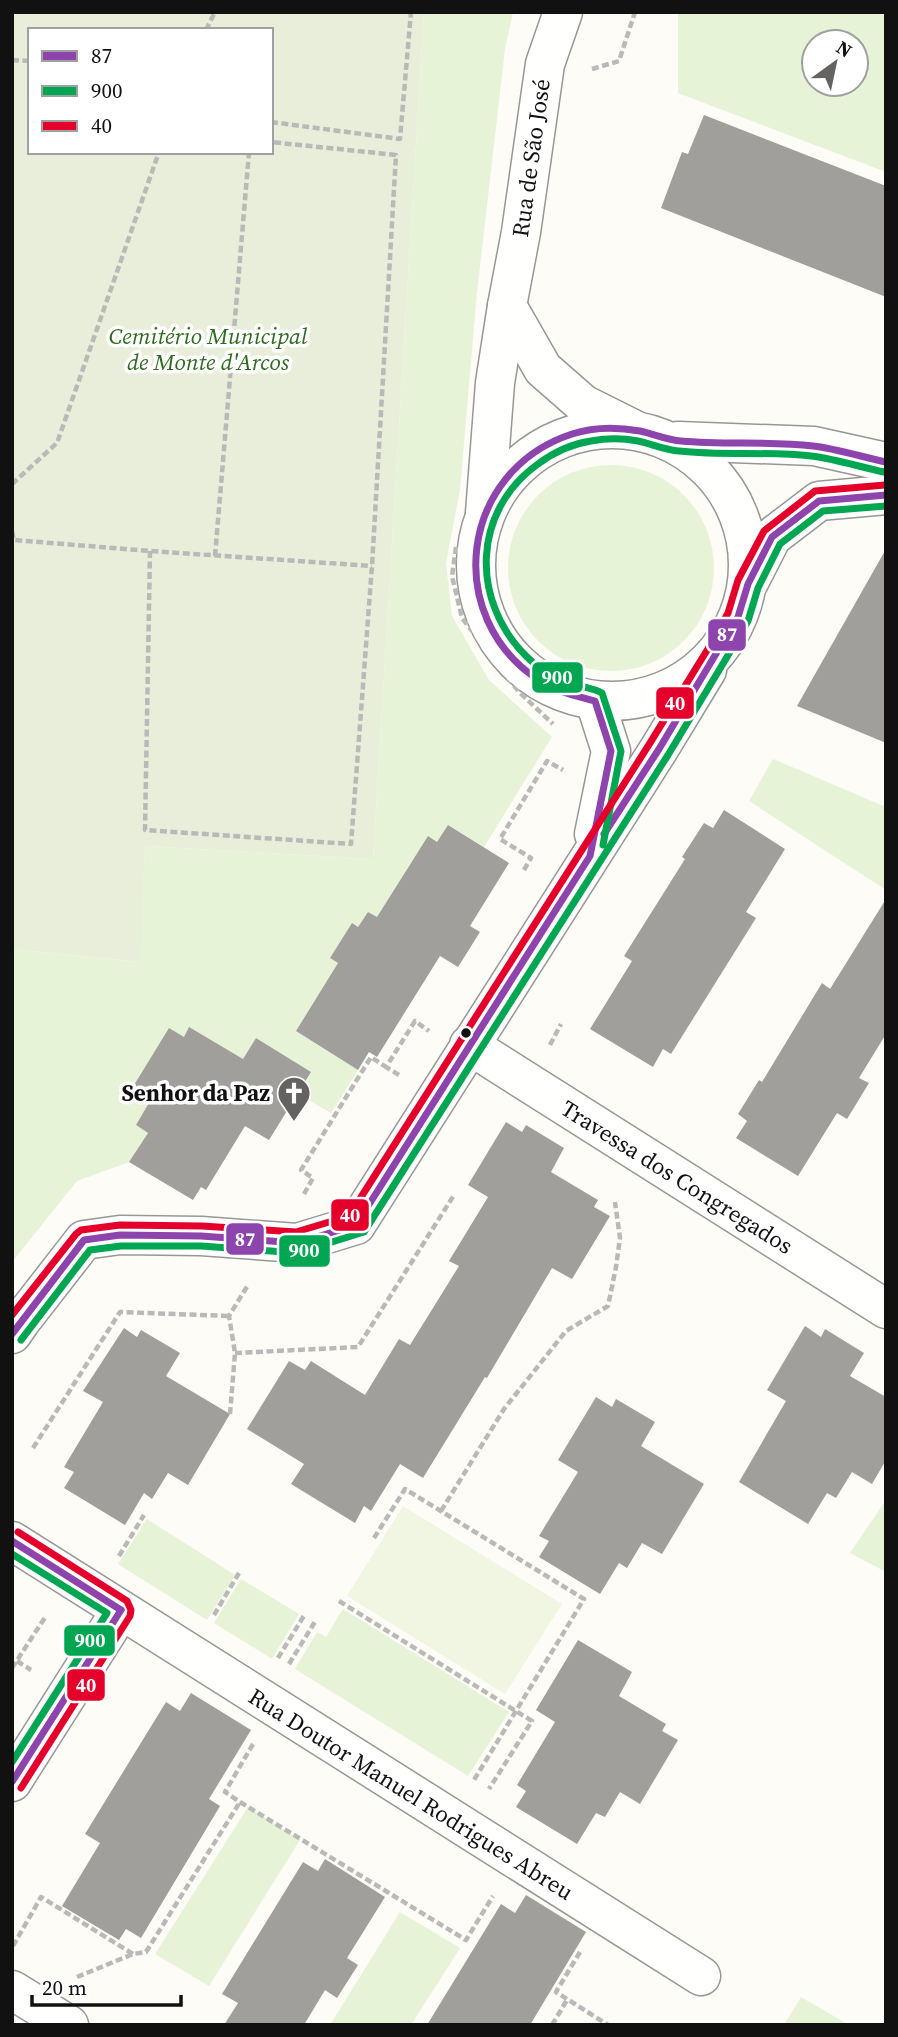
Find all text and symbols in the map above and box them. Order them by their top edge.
legend [28,28,273,154]
north arrow [800,28,870,98]
text: N [831,34,857,64]
text: 87 [91,41,112,70]
text: 900 [91,76,123,105]
street label: Rua de São José [504,77,558,239]
text: 40 [91,111,112,140]
park label: Cemitério Municipal de Monte d'Arcos [109,320,308,378]
line badge: 87 [707,618,747,652]
text: 87 [717,621,737,647]
line badge: 900 [531,661,584,694]
text: 900 [542,664,572,690]
line badge: 40 [655,686,695,720]
text: 40 [665,690,685,716]
unlabelled marker [459,1026,473,1040]
church icon: Senhor da Paz [275,1074,313,1123]
place label: Senhor da Paz [121,1077,270,1109]
street label: Travessa dos Congregados [555,1092,799,1262]
line badge: 40 [330,1198,370,1232]
text: 40 [340,1202,360,1228]
line badge: 87 [225,1222,265,1256]
text: 87 [235,1226,255,1252]
line badge: 900 [278,1234,331,1268]
text: 900 [289,1237,319,1263]
line badge: 900 [63,1624,116,1657]
text: 900 [75,1627,105,1653]
line badge: 40 [66,1668,106,1702]
text: 40 [76,1672,96,1698]
street label: Rua Doutor Manuel Rodrigues Abreu [242,1680,580,1908]
scale bar [32,1964,180,2008]
text: 20 m [42,1973,87,2002]

